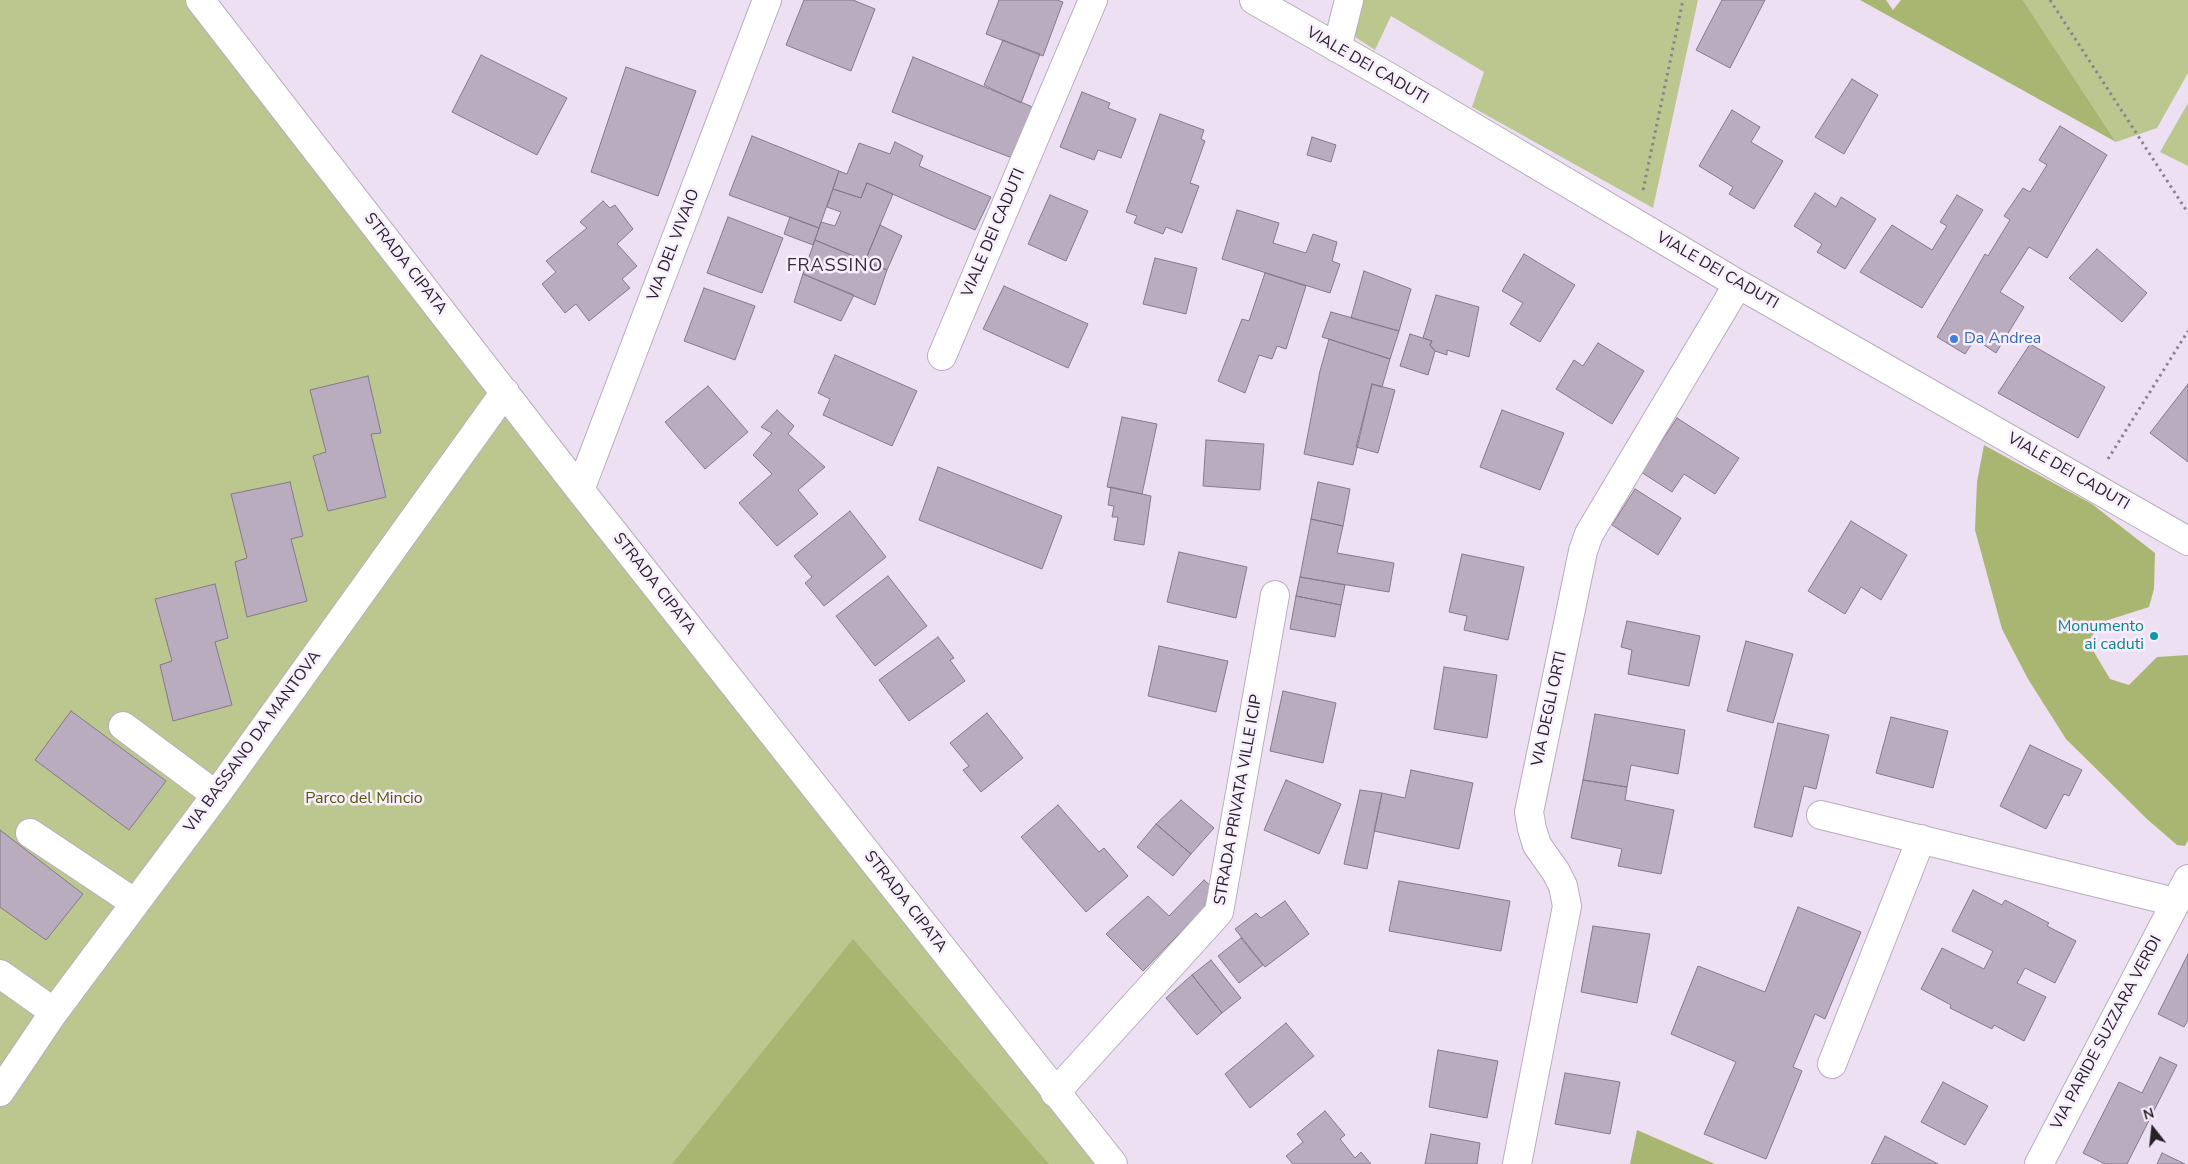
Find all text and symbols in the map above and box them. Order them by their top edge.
street label: VIALE DEI CADUTI [1303,23,1431,109]
street label: VIALE DEI CADUTI [958,166,1030,300]
street label: VIA DEL VIVAIO [644,186,704,304]
street label: STRADA CIPATA [360,210,450,318]
street label: VIALE DEI CADUTI [1653,228,1781,314]
district label: FRASSINO [786,256,884,278]
place label: Da Andrea [1964,329,2041,349]
marker: Da Andrea [1948,333,1960,345]
street label: VIALE DEI CADUTI [2004,429,2132,515]
street label: STRADA CIPATA [609,530,699,638]
place label: Monumento ai caduti [2058,617,2144,655]
marker: Monumento ai caduti [2148,630,2160,642]
street label: VIA BASSANO DA MANTOVA [181,647,325,837]
street label: VIA DEGLI ORTI [1528,650,1572,768]
street label: STRADA PRIVATA VILLE ICIP [1211,693,1267,907]
park label: Parco del Mincio [305,789,423,809]
street label: STRADA CIPATA [860,848,950,956]
street label: VIA PARIDE SUZZARA VERDI [2048,933,2166,1133]
north arrow [2128,1104,2178,1154]
text: N [2141,1104,2156,1125]

